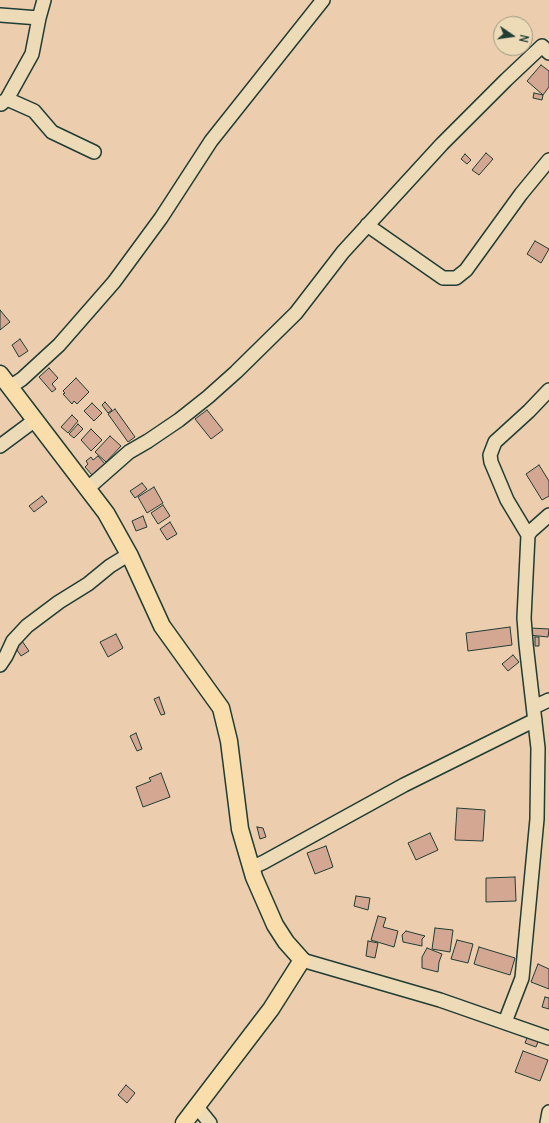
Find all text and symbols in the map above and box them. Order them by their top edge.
north arrow [493,16,533,56]
text: N [516,33,531,44]

